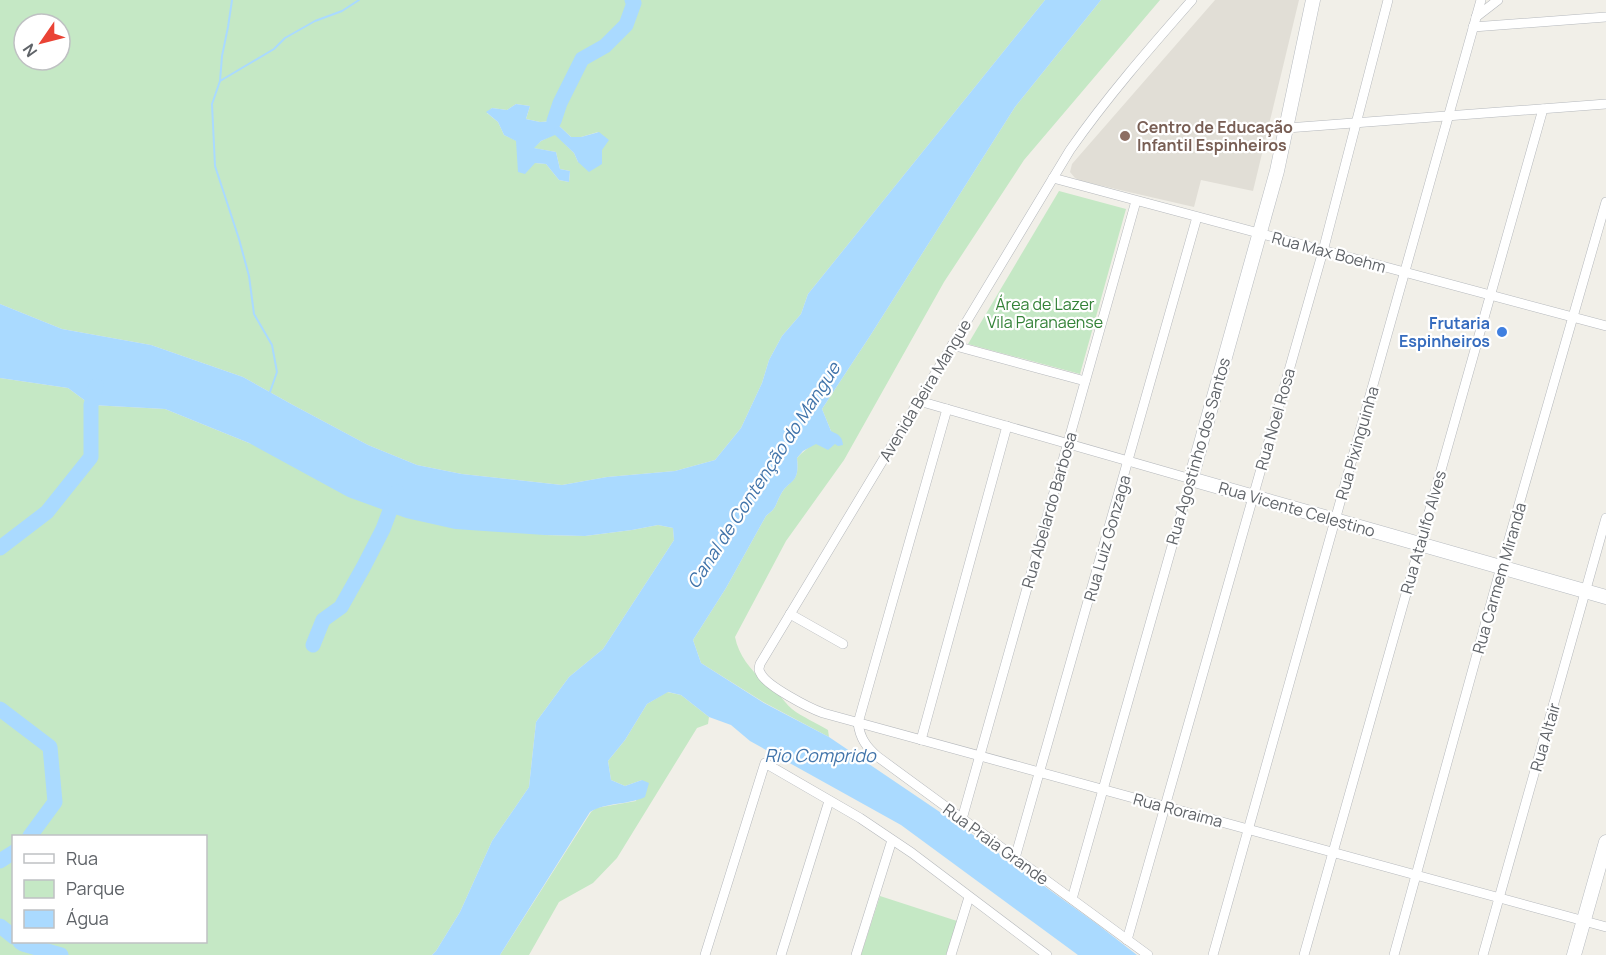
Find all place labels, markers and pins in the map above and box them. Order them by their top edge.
place label: Centro de Educação Infantil Espinheiros [1137,116,1293,156]
marker: Centro de Educação Infantil Espinheiros [1118,129,1132,143]
place label: Frutaria Espinheiros [1399,312,1490,352]
marker: Frutaria Espinheiros [1495,325,1509,339]

